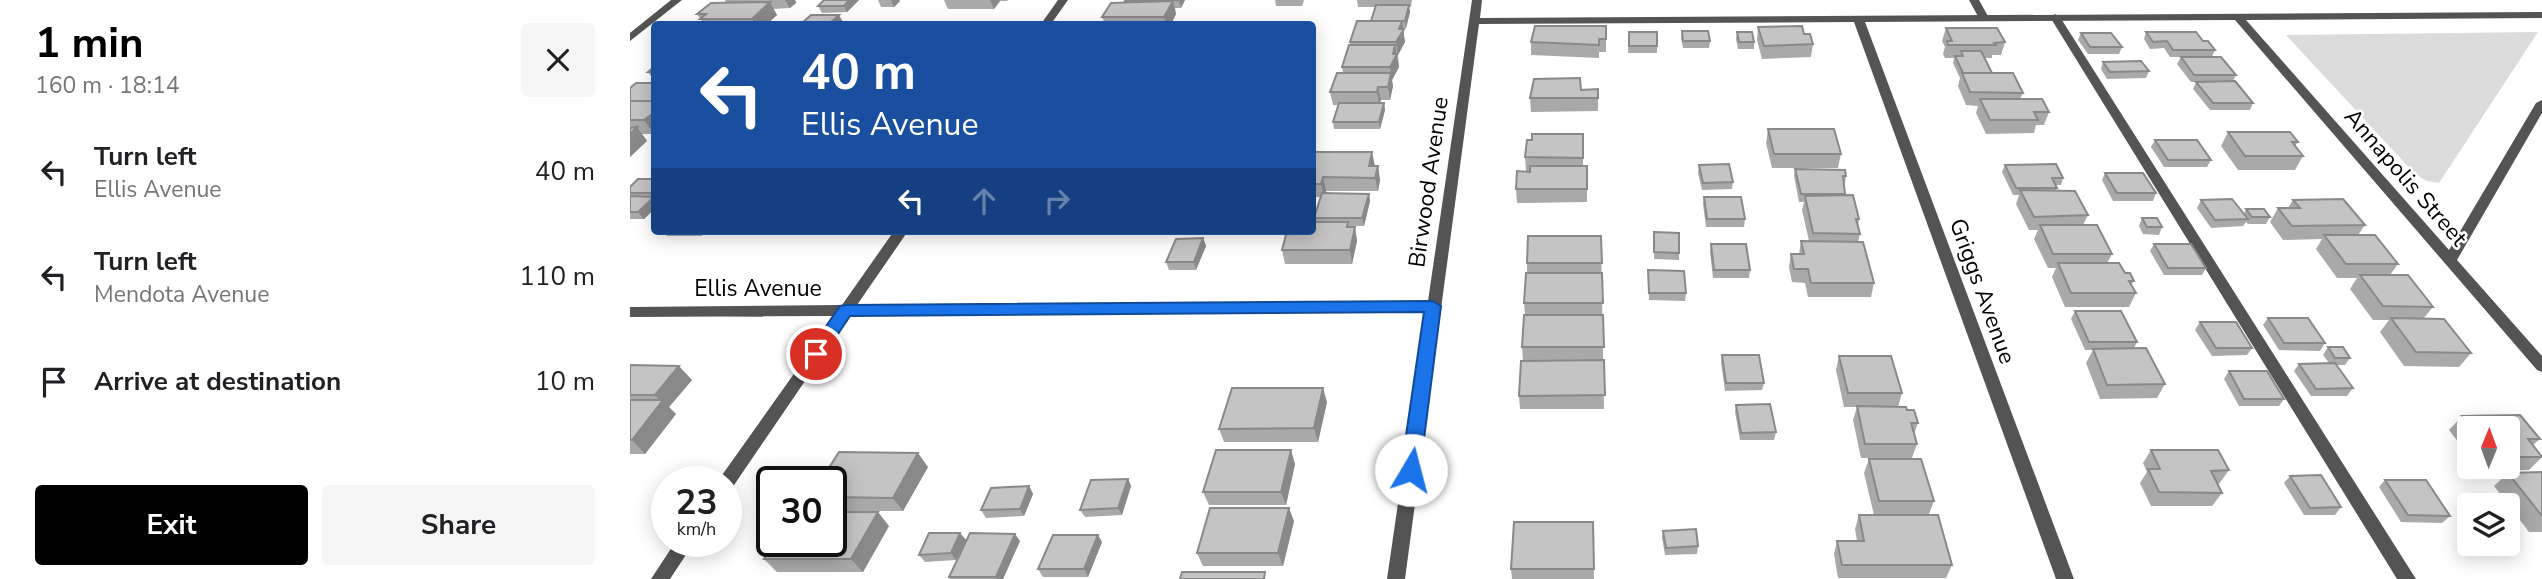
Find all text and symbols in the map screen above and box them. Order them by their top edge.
text: 1 min [35,15,144,72]
button: close [521,23,595,97]
text: 40 m [801,39,916,106]
icon: left [686,49,777,140]
text: 160 m · 18:14 [35,70,180,101]
street label: Birwood Avenue [1401,95,1456,269]
street label: Annapolis Street [2337,102,2475,254]
text: Ellis Avenue [801,103,979,146]
text: Turn left [94,139,197,174]
icon: left [35,153,73,191]
text: 40 m [535,154,595,189]
text: Ellis Avenue [94,174,222,205]
icon: left [892,182,930,220]
icon: ahead [965,182,1003,220]
icon: right [1038,182,1076,220]
street label: Griggs Avenue [1942,214,2023,368]
text: Turn left [94,244,197,279]
icon: left [35,258,73,296]
text: 110 m [519,259,595,294]
street label: Ellis Avenue [694,273,822,304]
text: Mendota Avenue [94,279,269,310]
pin [786,324,846,384]
icon: arrive [797,335,835,373]
icon: arrive [35,363,73,401]
text: Arrive at destination [94,364,341,399]
text: 10 m [535,364,595,399]
north arrow [2457,416,2520,480]
map controls [2457,416,2520,556]
position arrow [1374,433,1448,507]
speed limit sign: 30 [756,466,847,557]
text: 23 [675,479,718,526]
button: Exit [35,485,308,565]
button: Share [322,485,595,565]
button: layers [2457,493,2520,556]
text: km/h [677,517,716,541]

